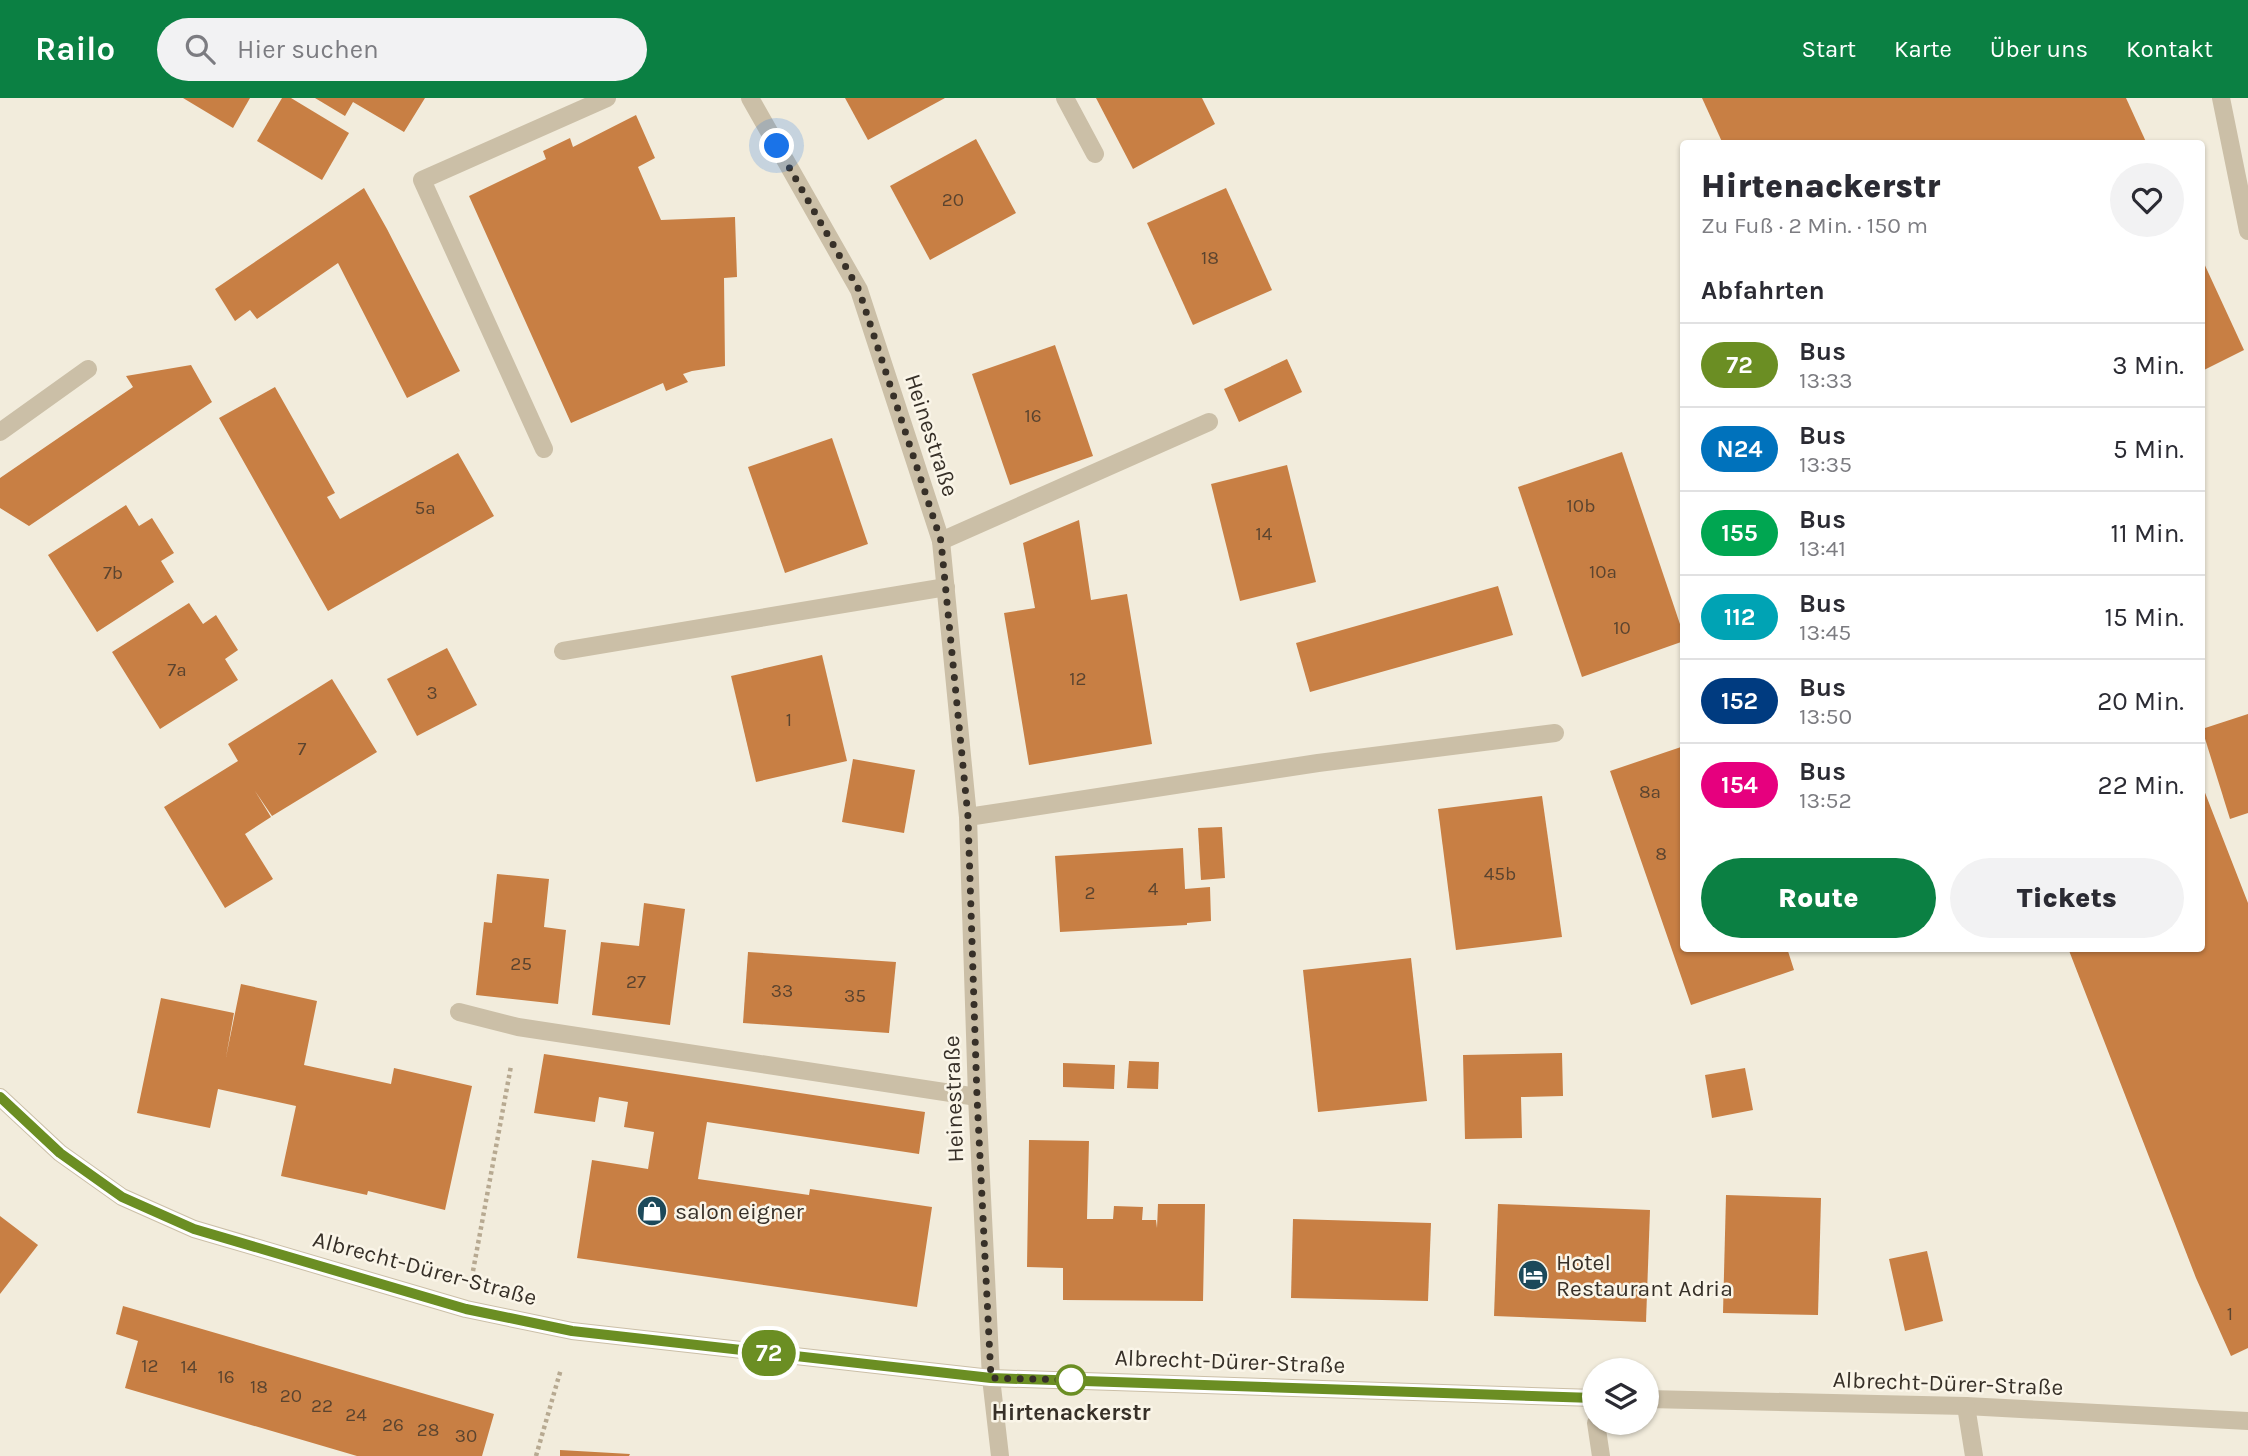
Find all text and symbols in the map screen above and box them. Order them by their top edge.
search box [157,18,647,81]
text: Railo [35,30,115,68]
icon: search [181,30,219,68]
text: Hier suchen [237,34,379,65]
text: Start [1802,35,1856,63]
text: Karte [1894,35,1952,63]
text: Über uns [1990,35,2088,63]
text: Kontakt [2126,35,2213,63]
your location [759,128,794,163]
button: heart [2110,163,2184,237]
text: Hirtenackerstr [1701,167,1941,205]
house number: 20 [942,189,964,211]
text: Zu Fuß · 2 Min. · 150 m [1701,212,1928,239]
house number: 18 [1201,247,1219,269]
text: Abfahrten [1701,275,1825,306]
text: Bus [1799,336,1846,367]
text: 3 Min. [2112,350,2184,381]
text: 72 [1726,351,1753,379]
text: 13:33 [1799,367,1853,394]
street label: Heinestraße [899,370,964,500]
house number: 16 [1024,405,1042,427]
text: Bus [1799,420,1846,451]
text: 5 Min. [2113,434,2184,465]
text: N24 [1716,435,1763,463]
text: 13:35 [1799,451,1852,478]
house number: 10b [1567,495,1595,517]
house number: 5a [414,497,436,519]
text: Bus [1799,504,1846,535]
text: 11 Min. [2111,518,2184,549]
text: 155 [1721,519,1758,547]
house number: 14 [1256,523,1273,545]
text: 13:41 [1799,535,1846,562]
house number: 10a [1589,561,1617,583]
house number: 7b [103,562,123,584]
text: Bus [1799,588,1846,619]
text: 15 Min. [2104,602,2184,633]
text: 112 [1724,603,1755,631]
house number: 10 [1613,617,1631,639]
text: 13:45 [1799,619,1851,646]
house number: 7a [167,659,187,681]
house number: 12 [1069,668,1087,690]
text: Bus [1799,672,1846,703]
house number: 3 [426,682,438,704]
text: 20 Min. [2097,686,2184,717]
text: 152 [1721,687,1758,715]
text: 13:50 [1799,703,1852,730]
house number: 1 [786,709,792,731]
house number: 7 [298,738,307,760]
text: Bus [1799,756,1846,787]
text: 22 Min. [2098,770,2184,801]
text: 154 [1721,771,1758,799]
house number: 8a [1639,781,1661,803]
text: 13:52 [1799,787,1852,814]
house number: 8 [1655,843,1667,865]
button: Route [1701,858,1936,938]
button: Tickets [1950,858,2184,938]
house number: 45b [1484,863,1516,885]
house number: 4 [1148,878,1159,900]
house number: 2 [1084,882,1096,904]
house number: 25 [510,953,532,975]
house number: 27 [626,971,646,993]
house number: 33 [771,980,793,1002]
house number: 35 [844,985,866,1007]
street label: Heinestraße [938,1035,969,1163]
shop icon: salon eigner [635,1194,669,1228]
place label: salon eigner [675,1198,804,1225]
street label: Albrecht-Dürer-Straße [310,1226,540,1311]
place label: Hotel Restaurant Adria [1556,1249,1733,1302]
hotel icon: Hotel Restaurant Adria [1516,1258,1550,1292]
house number: 1 [2227,1303,2233,1325]
line badge: 72 [738,1330,800,1376]
text: 72 [756,1339,782,1367]
street label: Albrecht-Dürer-Straße [1114,1344,1346,1379]
house number: 12 [141,1355,159,1377]
house number: 14 [181,1356,198,1378]
map controls [1582,1358,1659,1435]
button: layers [1582,1358,1659,1435]
marker: Hirtenackerstr [1056,1365,1086,1395]
house number: 16 [217,1366,235,1388]
street label: Albrecht-Dürer-Straße [1832,1366,2064,1401]
house number: 18 [250,1376,268,1398]
house number: 20 [280,1385,302,1407]
house number: 22 [311,1395,333,1417]
place label: Hirtenackerstr [991,1399,1151,1426]
house number: 24 [345,1404,367,1426]
house number: 26 [382,1414,404,1436]
house number: 28 [417,1419,439,1441]
house number: 30 [455,1425,477,1447]

